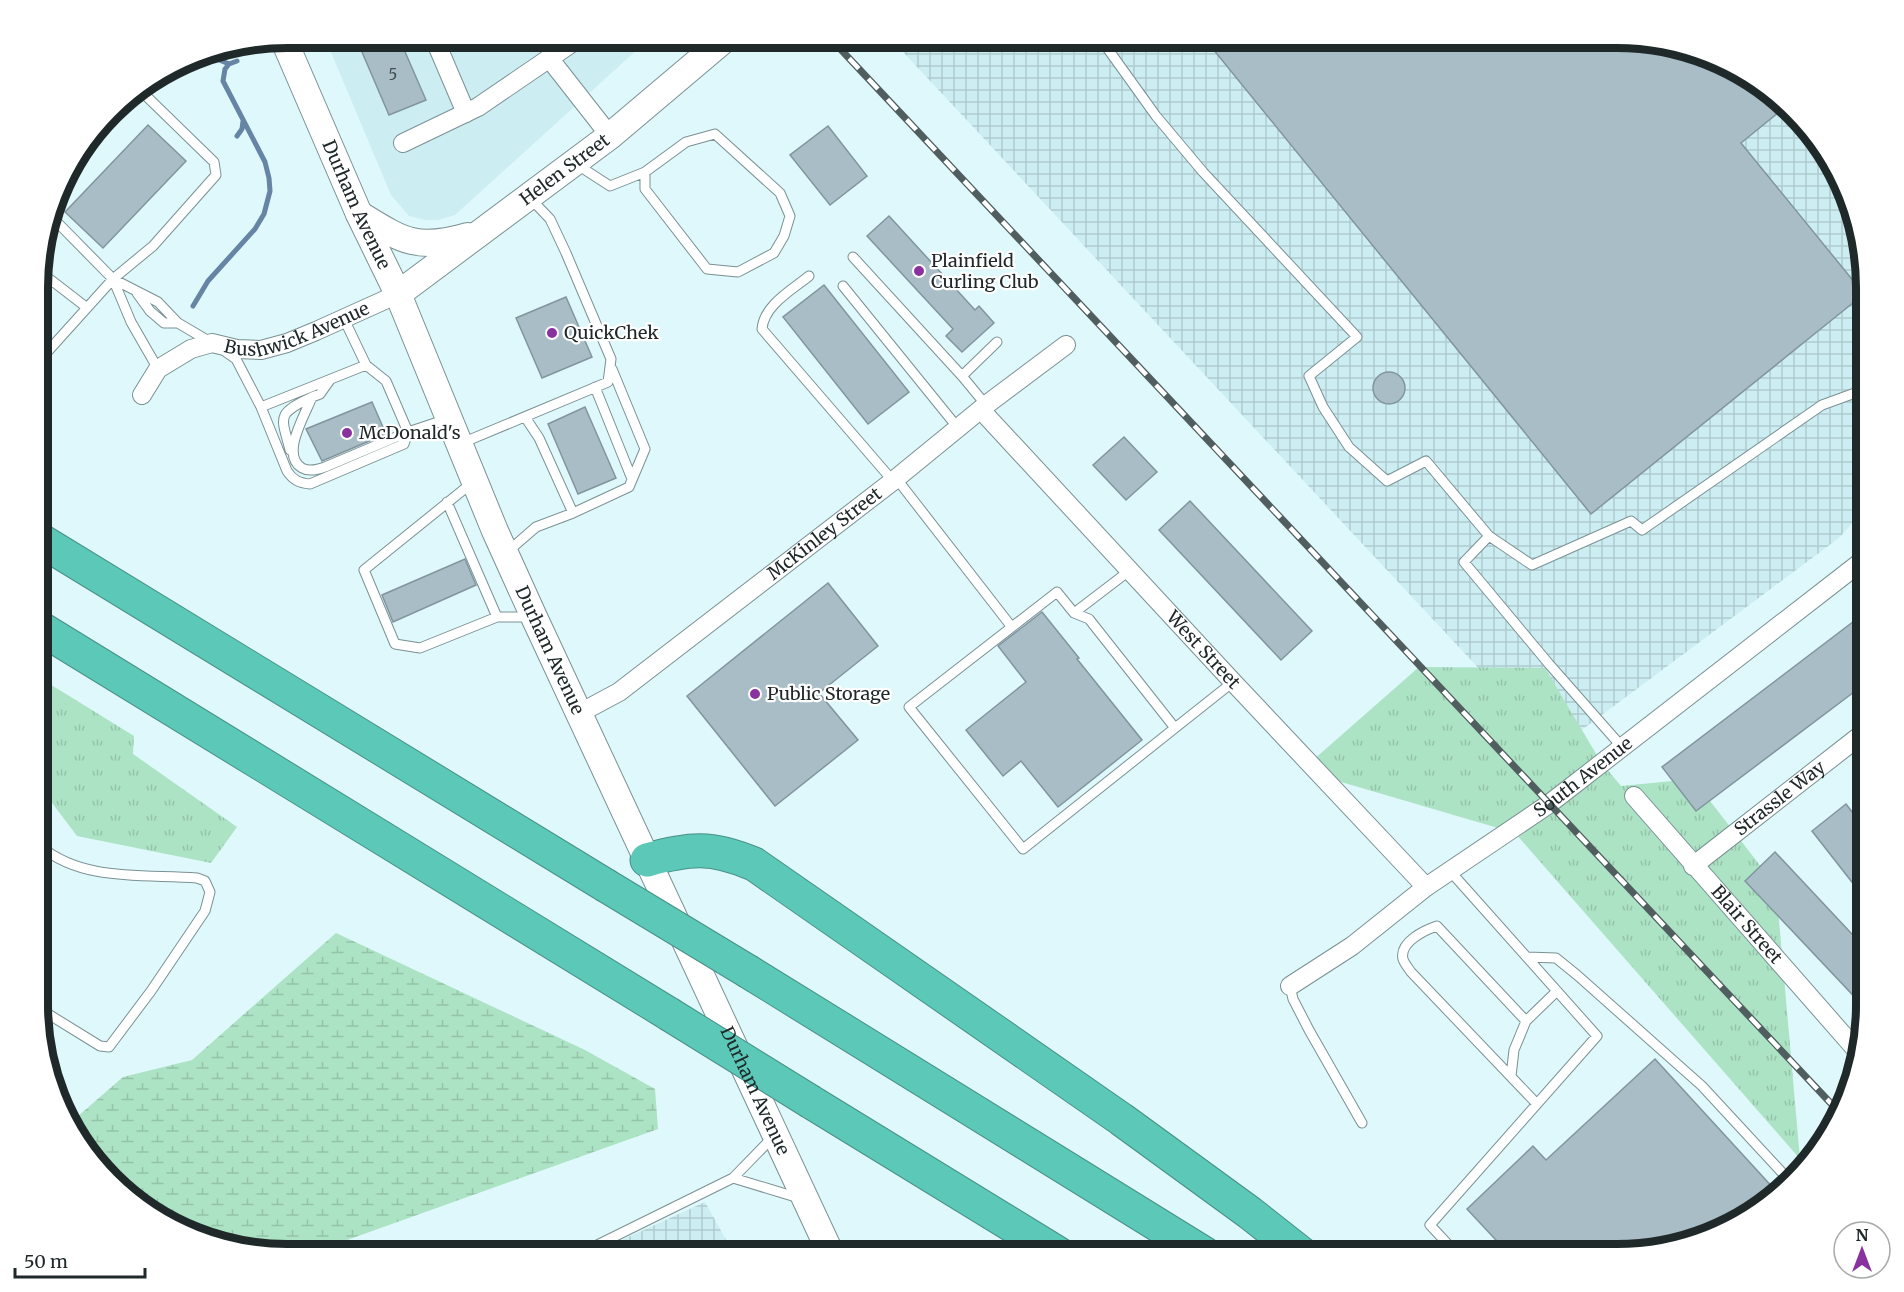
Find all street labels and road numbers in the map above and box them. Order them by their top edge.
street label: Helen Street [515,128,614,210]
street label: Durham Avenue [317,136,396,273]
street label: Bushwick Avenue [222,297,373,362]
street label: McKinley Street [762,482,886,585]
street label: Durham Avenue [510,582,590,718]
street label: West Street [1161,605,1245,693]
street label: South Avenue [1529,732,1637,822]
street label: Strassle Way [1729,755,1830,841]
street label: Blair Street [1706,880,1788,968]
street label: Durham Avenue [715,1023,795,1159]

